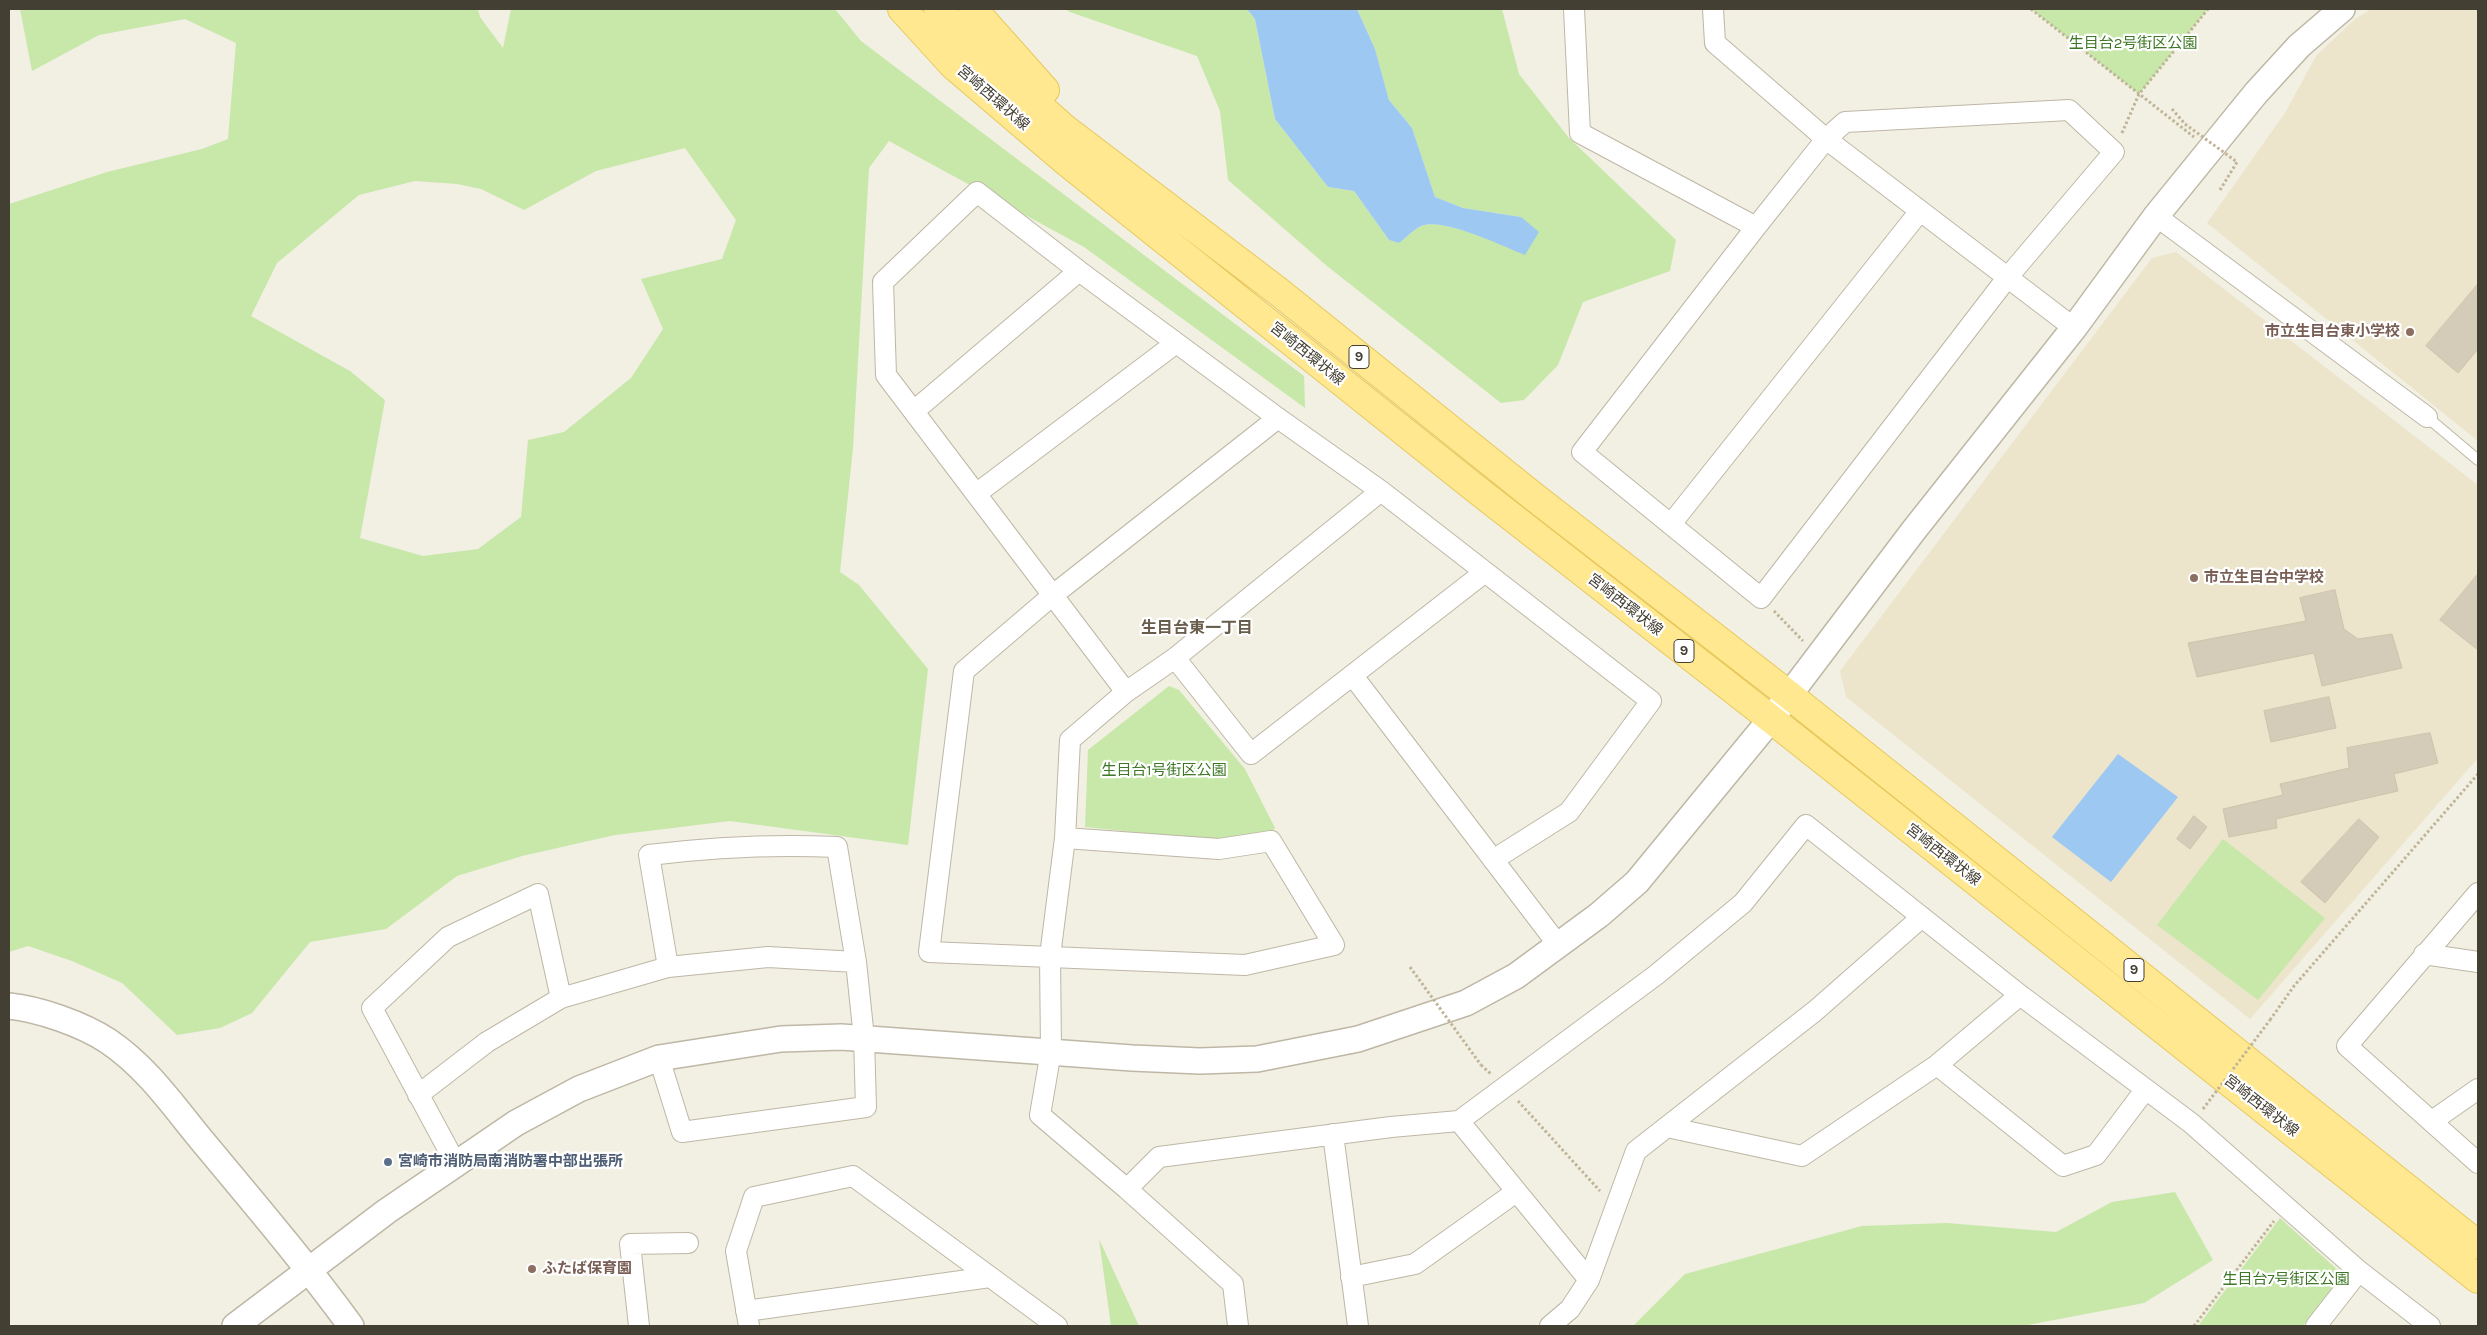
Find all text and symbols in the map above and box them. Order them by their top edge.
park label: 生目台2号街区公園 [2069,35,2197,53]
street label: 宮崎西環状線 [953,62,1033,134]
street label: 宮崎西環状線 [1266,319,1348,389]
place label: 市立生目台東小学校 [2265,323,2400,341]
marker: 市立生目台東小学校 [2404,326,2416,338]
road number: 9 [1349,346,1369,368]
place label: 市立生目台中学校 [2204,569,2324,587]
street label: 宮崎西環状線 [1584,570,1666,640]
marker: 市立生目台中学校 [2188,572,2200,584]
district label: 生目台東一丁目 [1141,618,1253,638]
road number: 9 [1674,640,1694,662]
park label: 生目台1号街区公園 [1102,762,1226,780]
street label: 宮崎西環状線 [1902,820,1984,890]
road number: 9 [2124,958,2144,982]
street label: 宮崎西環状線 [2220,1071,2302,1141]
place label: 宮崎市消防局南消防署中部出張所 [398,1153,623,1171]
marker: 宮崎市消防局南消防署中部出張所 [382,1156,394,1168]
place label: ふたば保育園 [542,1260,632,1278]
marker: ふたば保育園 [526,1263,538,1275]
park label: 生目台7号街区公園 [2222,1271,2350,1289]

